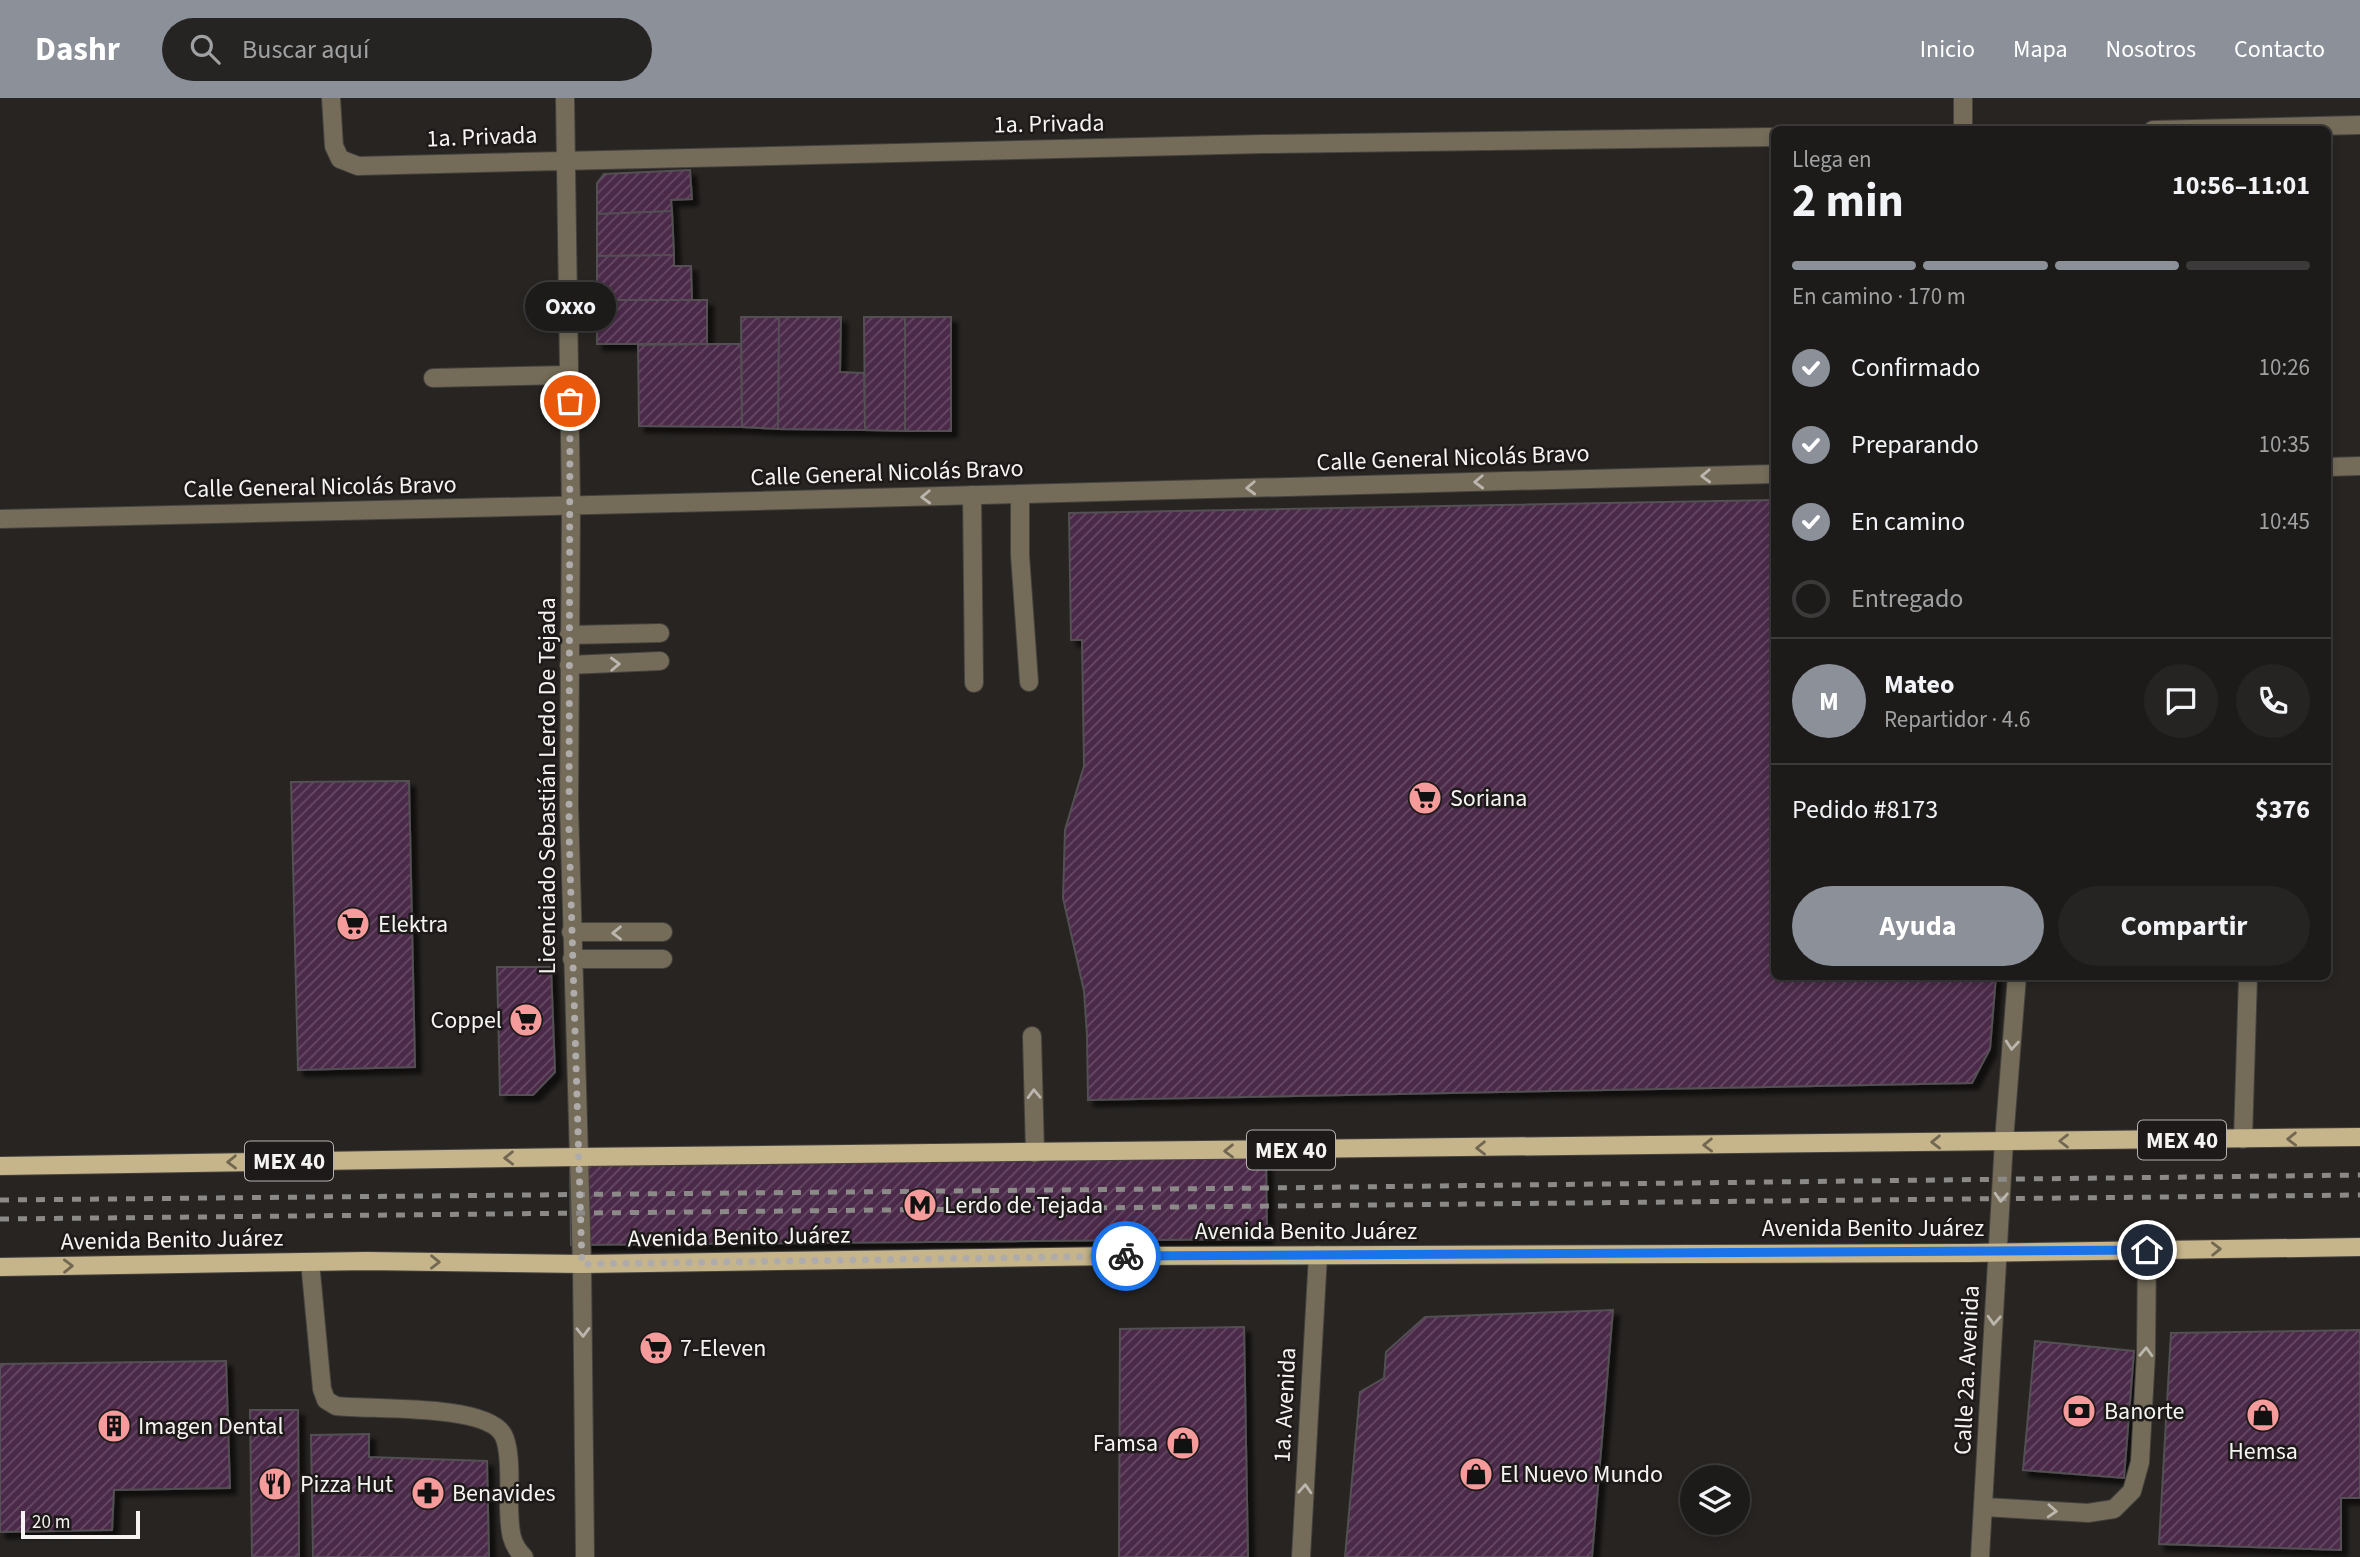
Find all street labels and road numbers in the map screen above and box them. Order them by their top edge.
street label: 1a. Privada [993,106,1105,142]
street label: 1a. Privada [426,118,538,156]
street label: Calle General Nicolás Bravo [1316,436,1590,480]
street label: Calle General Nicolás Bravo [750,451,1024,495]
street label: Calle General Nicolás Bravo [183,467,457,507]
street label: Licenciado Sebastián Lerdo De Tejada [530,597,565,975]
road number: MEX 40 [2138,1121,2226,1160]
road number: MEX 40 [1247,1130,1335,1170]
road number: MEX 40 [245,1142,333,1180]
street label: Avenida Benito Juárez [1762,1211,1984,1246]
street label: Avenida Benito Juárez [1195,1214,1417,1249]
street label: Avenida Benito Juárez [627,1218,851,1256]
street label: Avenida Benito Juárez [60,1221,284,1259]
street label: Calle 2a. Avenida [1945,1284,1989,1456]
street label: 1a. Avenida [1265,1347,1305,1463]

